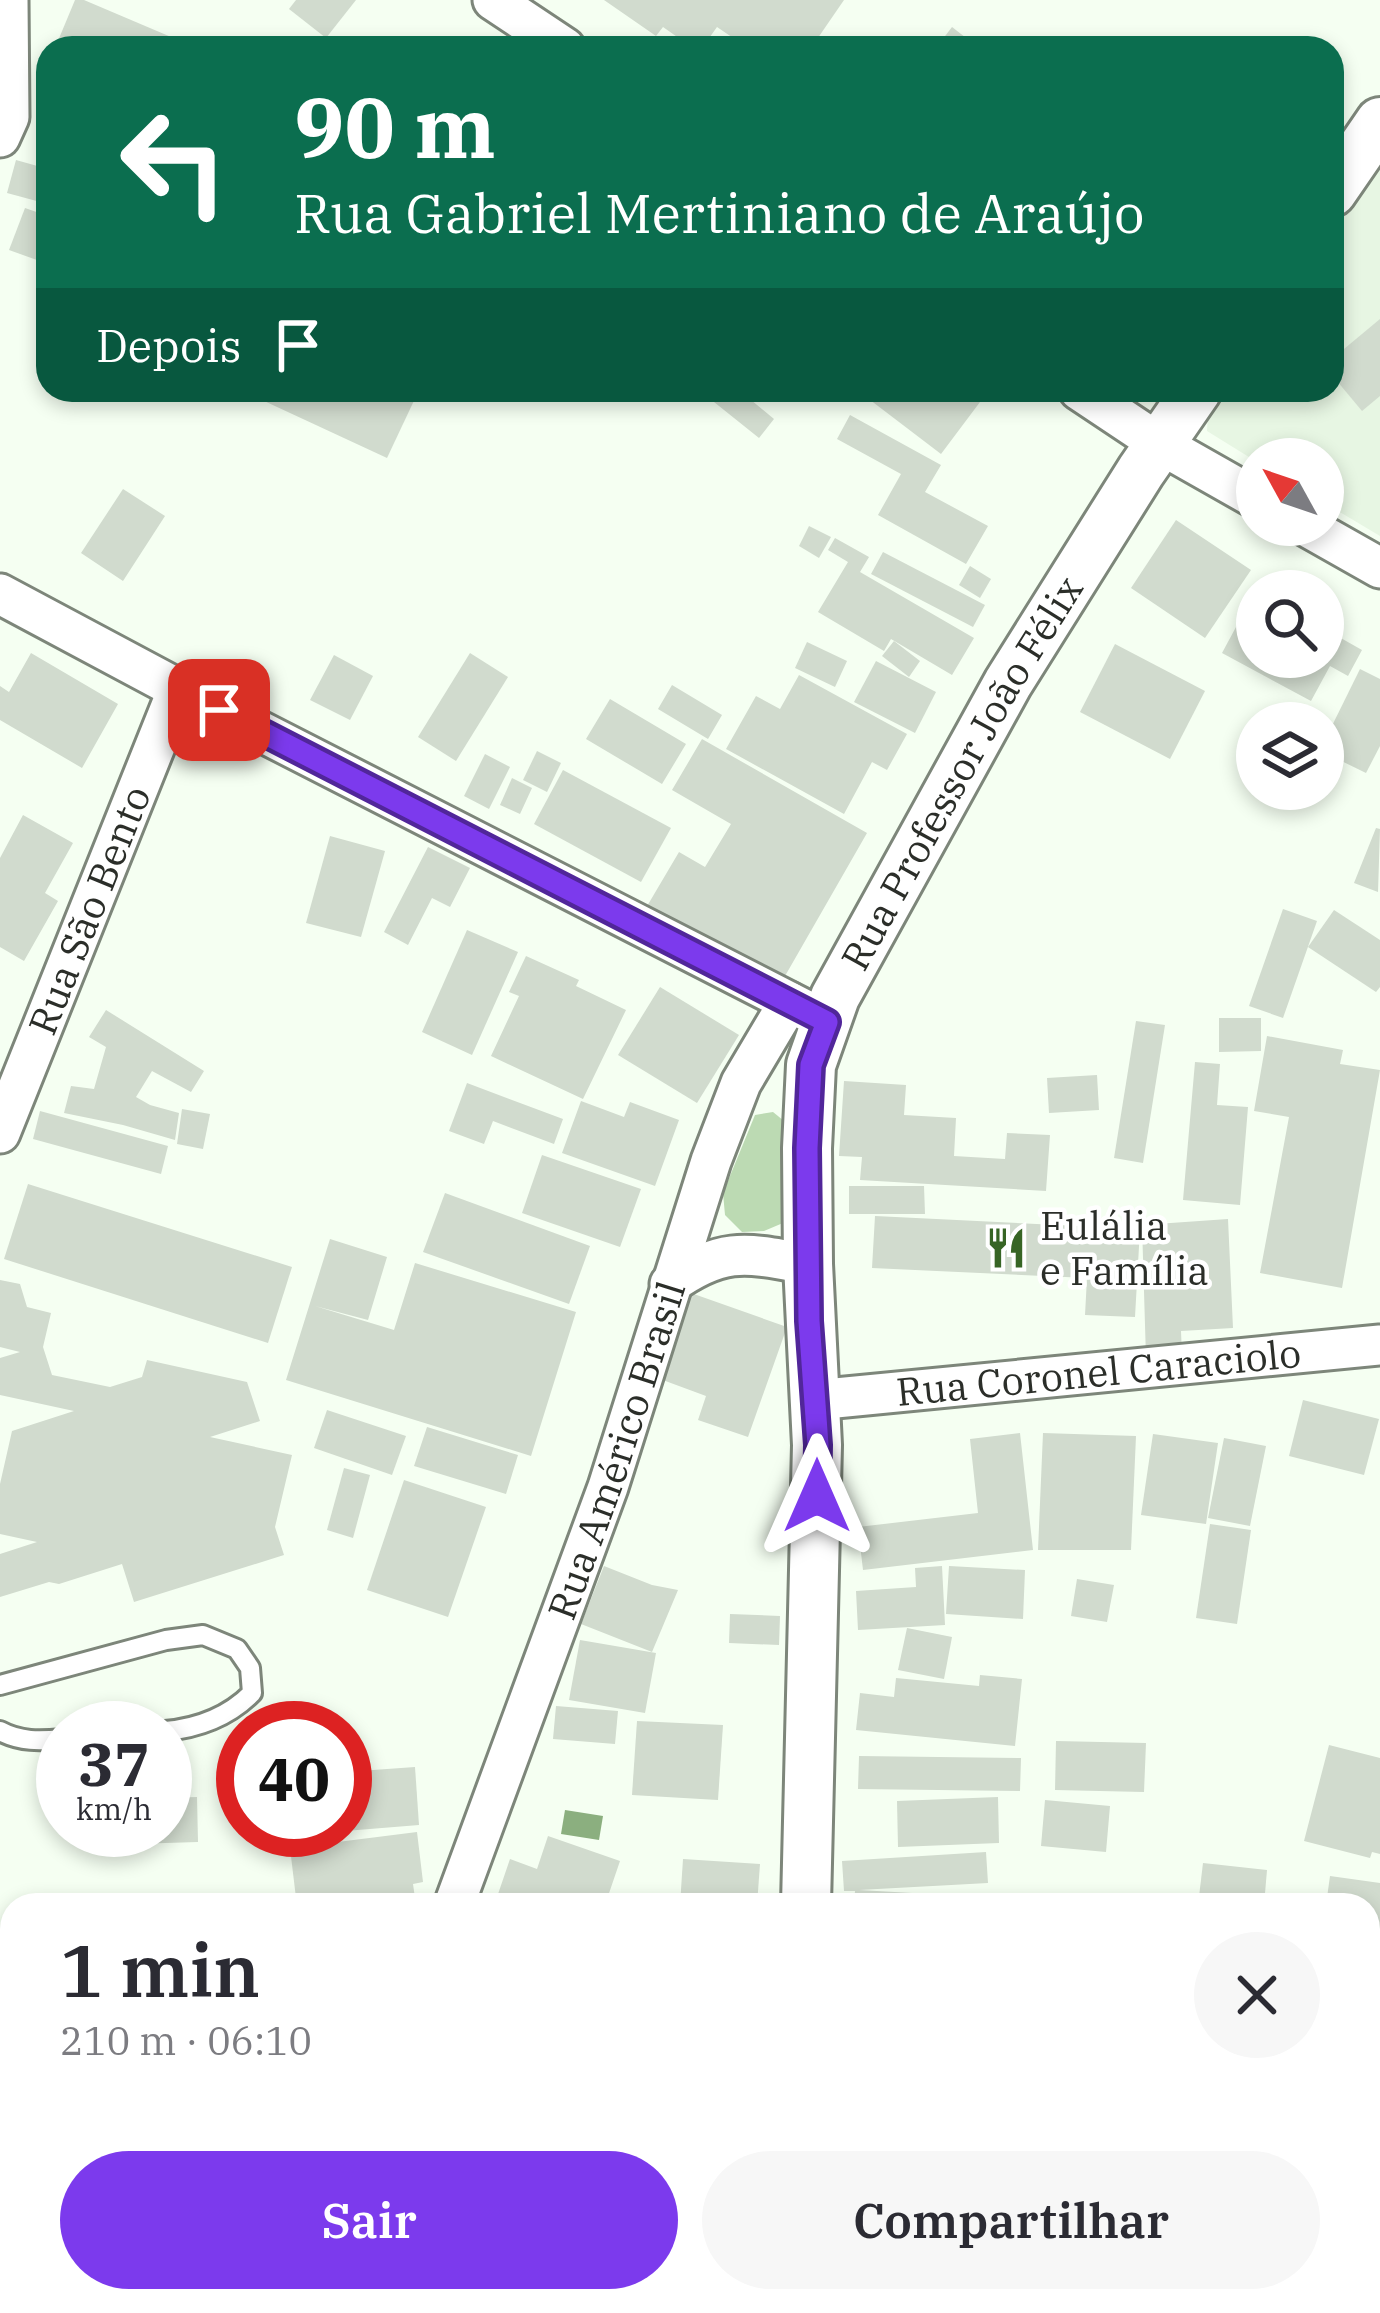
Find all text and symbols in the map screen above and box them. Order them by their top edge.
text: 90 m [294,72,496,181]
icon: left [96,84,252,240]
text: Rua Gabriel Mertiniano de Araújo [294,178,1145,248]
icon: arrive [265,312,331,378]
text: Depois [96,316,241,374]
north arrow [1236,438,1344,546]
map controls [1236,438,1344,810]
street label: Rua Professor João Félix [829,566,1094,979]
button: search [1236,570,1344,678]
pin [168,659,270,761]
icon: arrive [186,677,252,743]
button: layers [1236,702,1344,810]
street label: Rua São Bento [16,778,162,1042]
place label: Eulália e Família [1040,1200,1209,1296]
restaurant icon: Eulália e Família [983,1225,1029,1271]
street label: Rua Américo Brasil [535,1275,696,1626]
street label: Rua Coronel Caraciolo [894,1327,1303,1417]
position arrow [754,1433,880,1559]
speed limit sign: 40 [216,1701,372,1857]
text: 37 [78,1724,150,1803]
text: km/h [76,1789,152,1828]
text: 1 min [60,1923,260,2017]
button: close [1194,1932,1320,2058]
text: 210 m · 06:10 [60,2015,312,2066]
button: Sair [60,2151,678,2289]
button: Compartilhar [702,2151,1320,2289]

